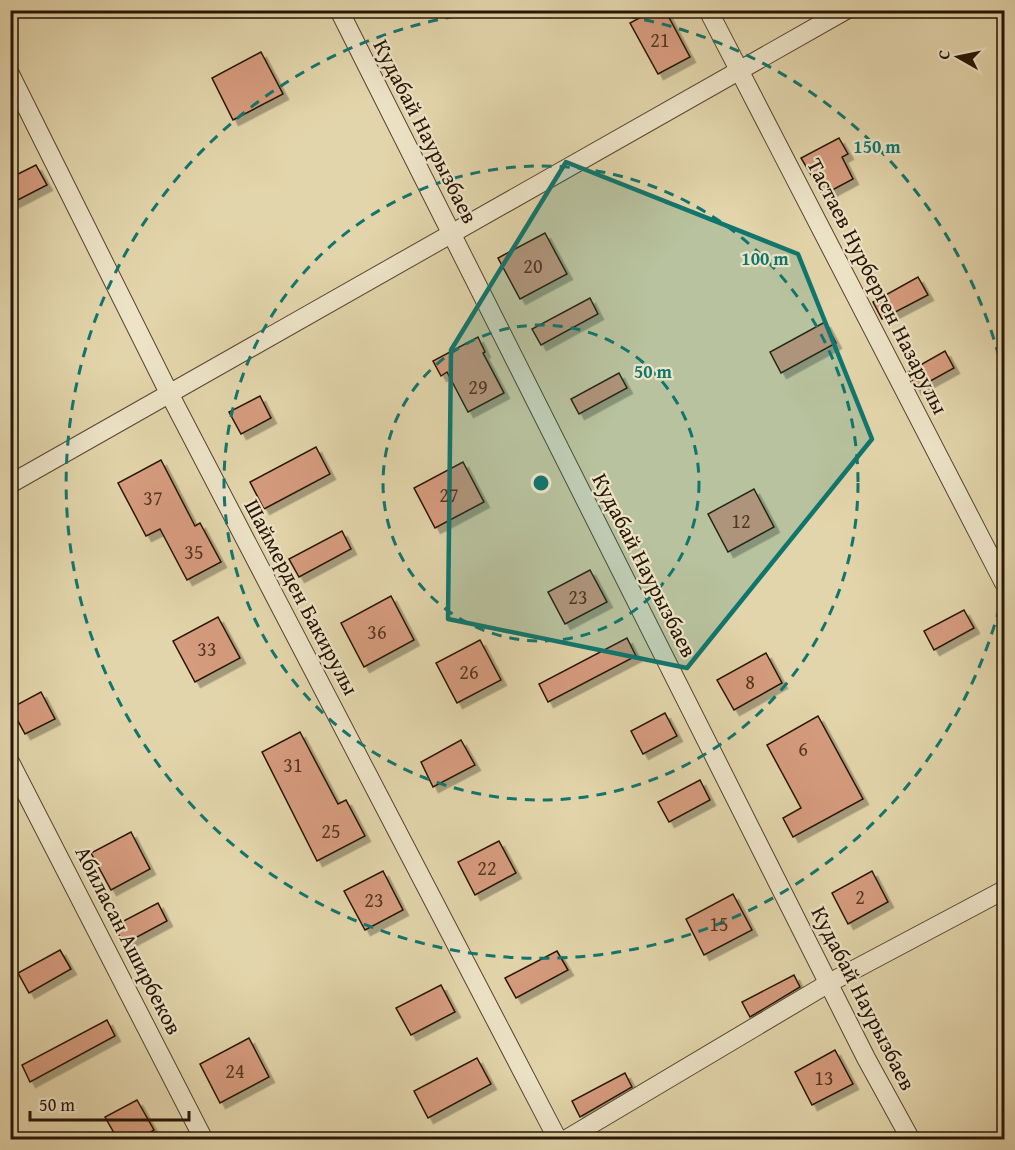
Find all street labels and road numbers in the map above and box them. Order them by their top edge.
street label: Кудабай Наурызбаев [366,33,486,229]
street label: Тастаев Нурберген Назарулы [799,152,957,420]
street label: Кудабай Наурызбаев [585,467,705,663]
street label: Шаймерден Бакирулы [237,493,367,701]
street label: Абиласан Аширбеков [68,840,190,1040]
street label: Кудабай Наурызбаев [804,900,924,1096]

